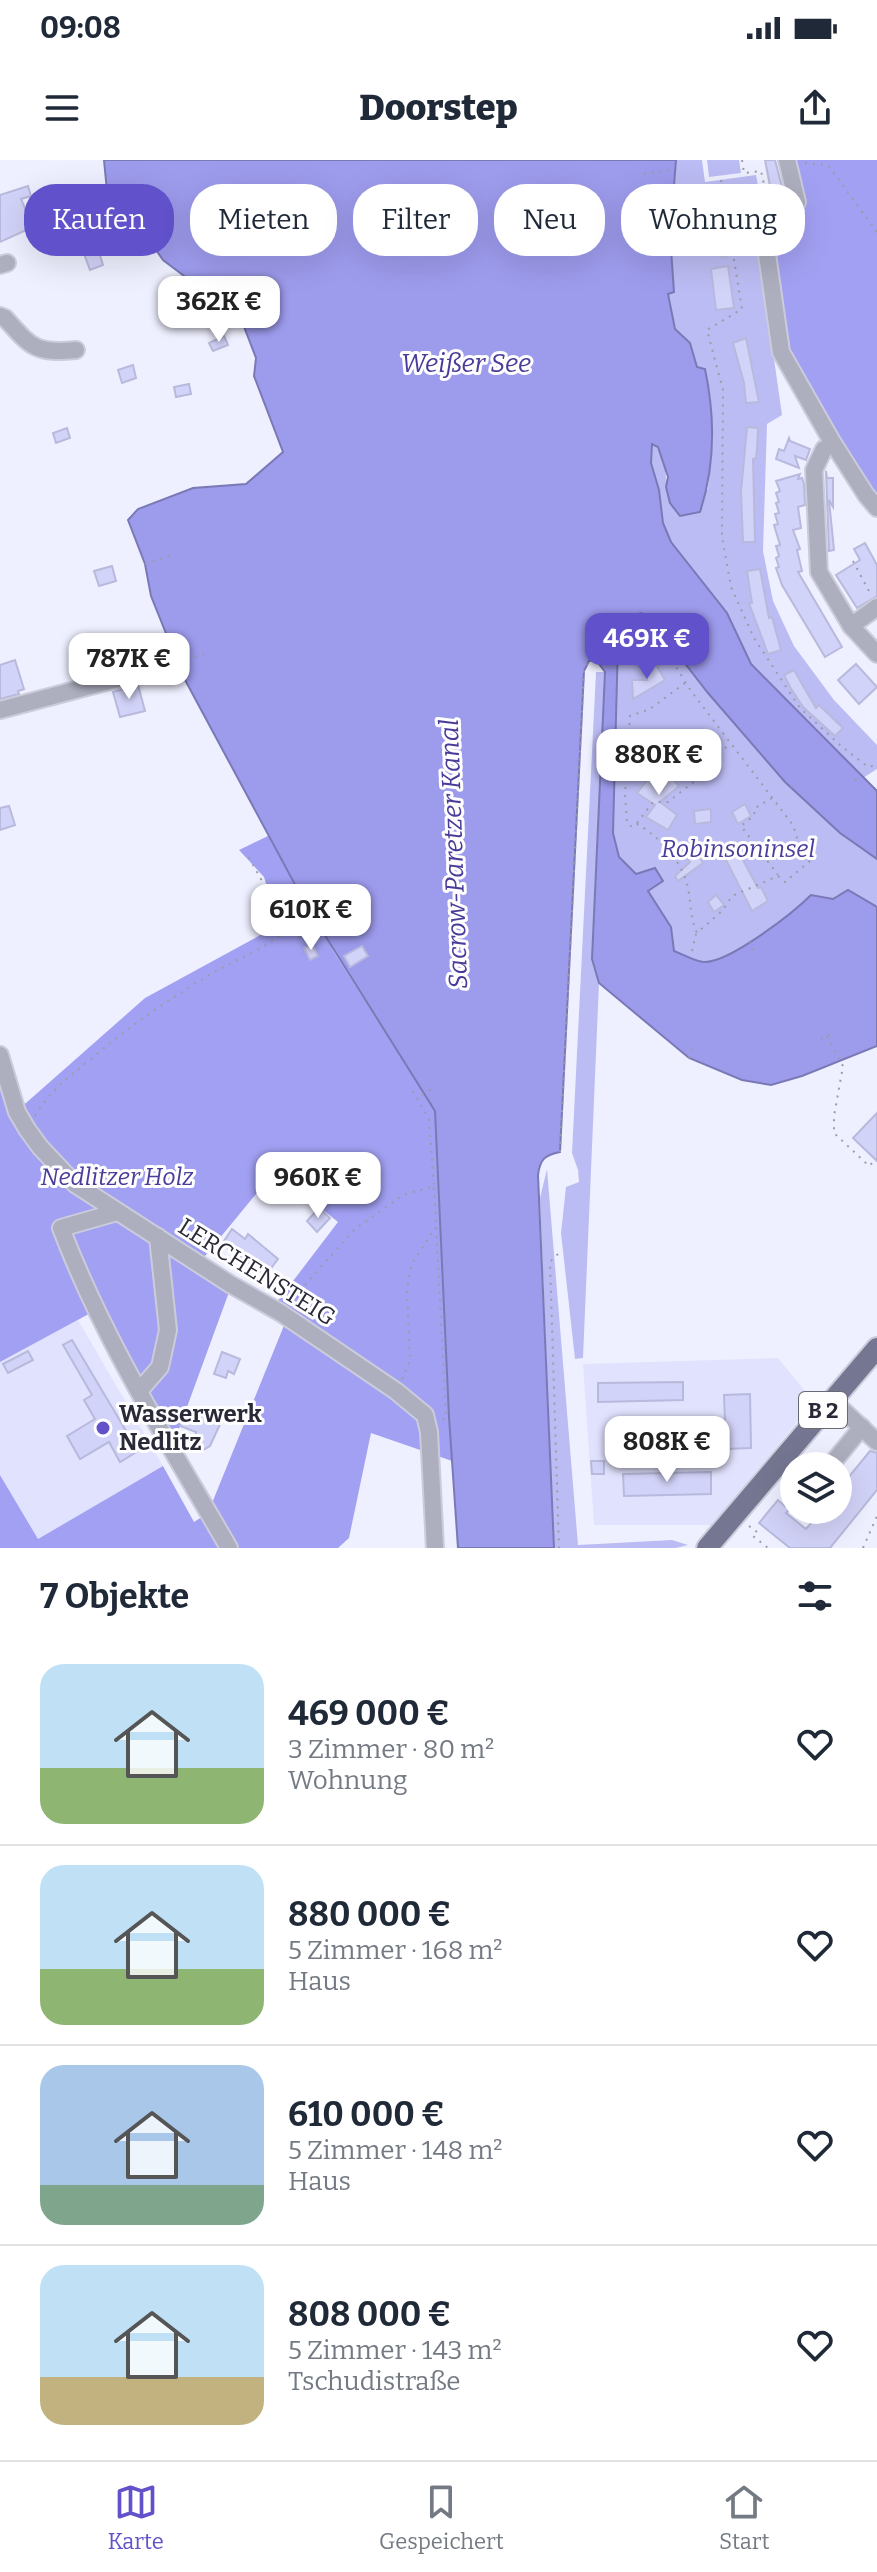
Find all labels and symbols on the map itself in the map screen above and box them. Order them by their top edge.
pin: 362K € [154,276,284,344]
water label: Weißer See [401,348,531,379]
pin: 469K € [582,613,712,681]
pin: 787K € [64,633,194,701]
water label: Sacrow-Paretzer Kanal [434,718,474,990]
pin: 880K € [594,729,724,797]
park label: Robinsoninsel [661,835,815,863]
pin: 610K € [246,884,376,952]
pin: 960K € [253,1152,383,1220]
park label: Nedlitzer Holz [41,1163,193,1191]
street label: LERCHENSTEIG [173,1212,341,1332]
road number: B 2 [799,1392,847,1428]
place label: Wasserwerk Nedlitz [119,1400,262,1456]
pin: 808K € [602,1416,732,1484]
marker: Wasserwerk Nedlitz [94,1419,112,1437]

